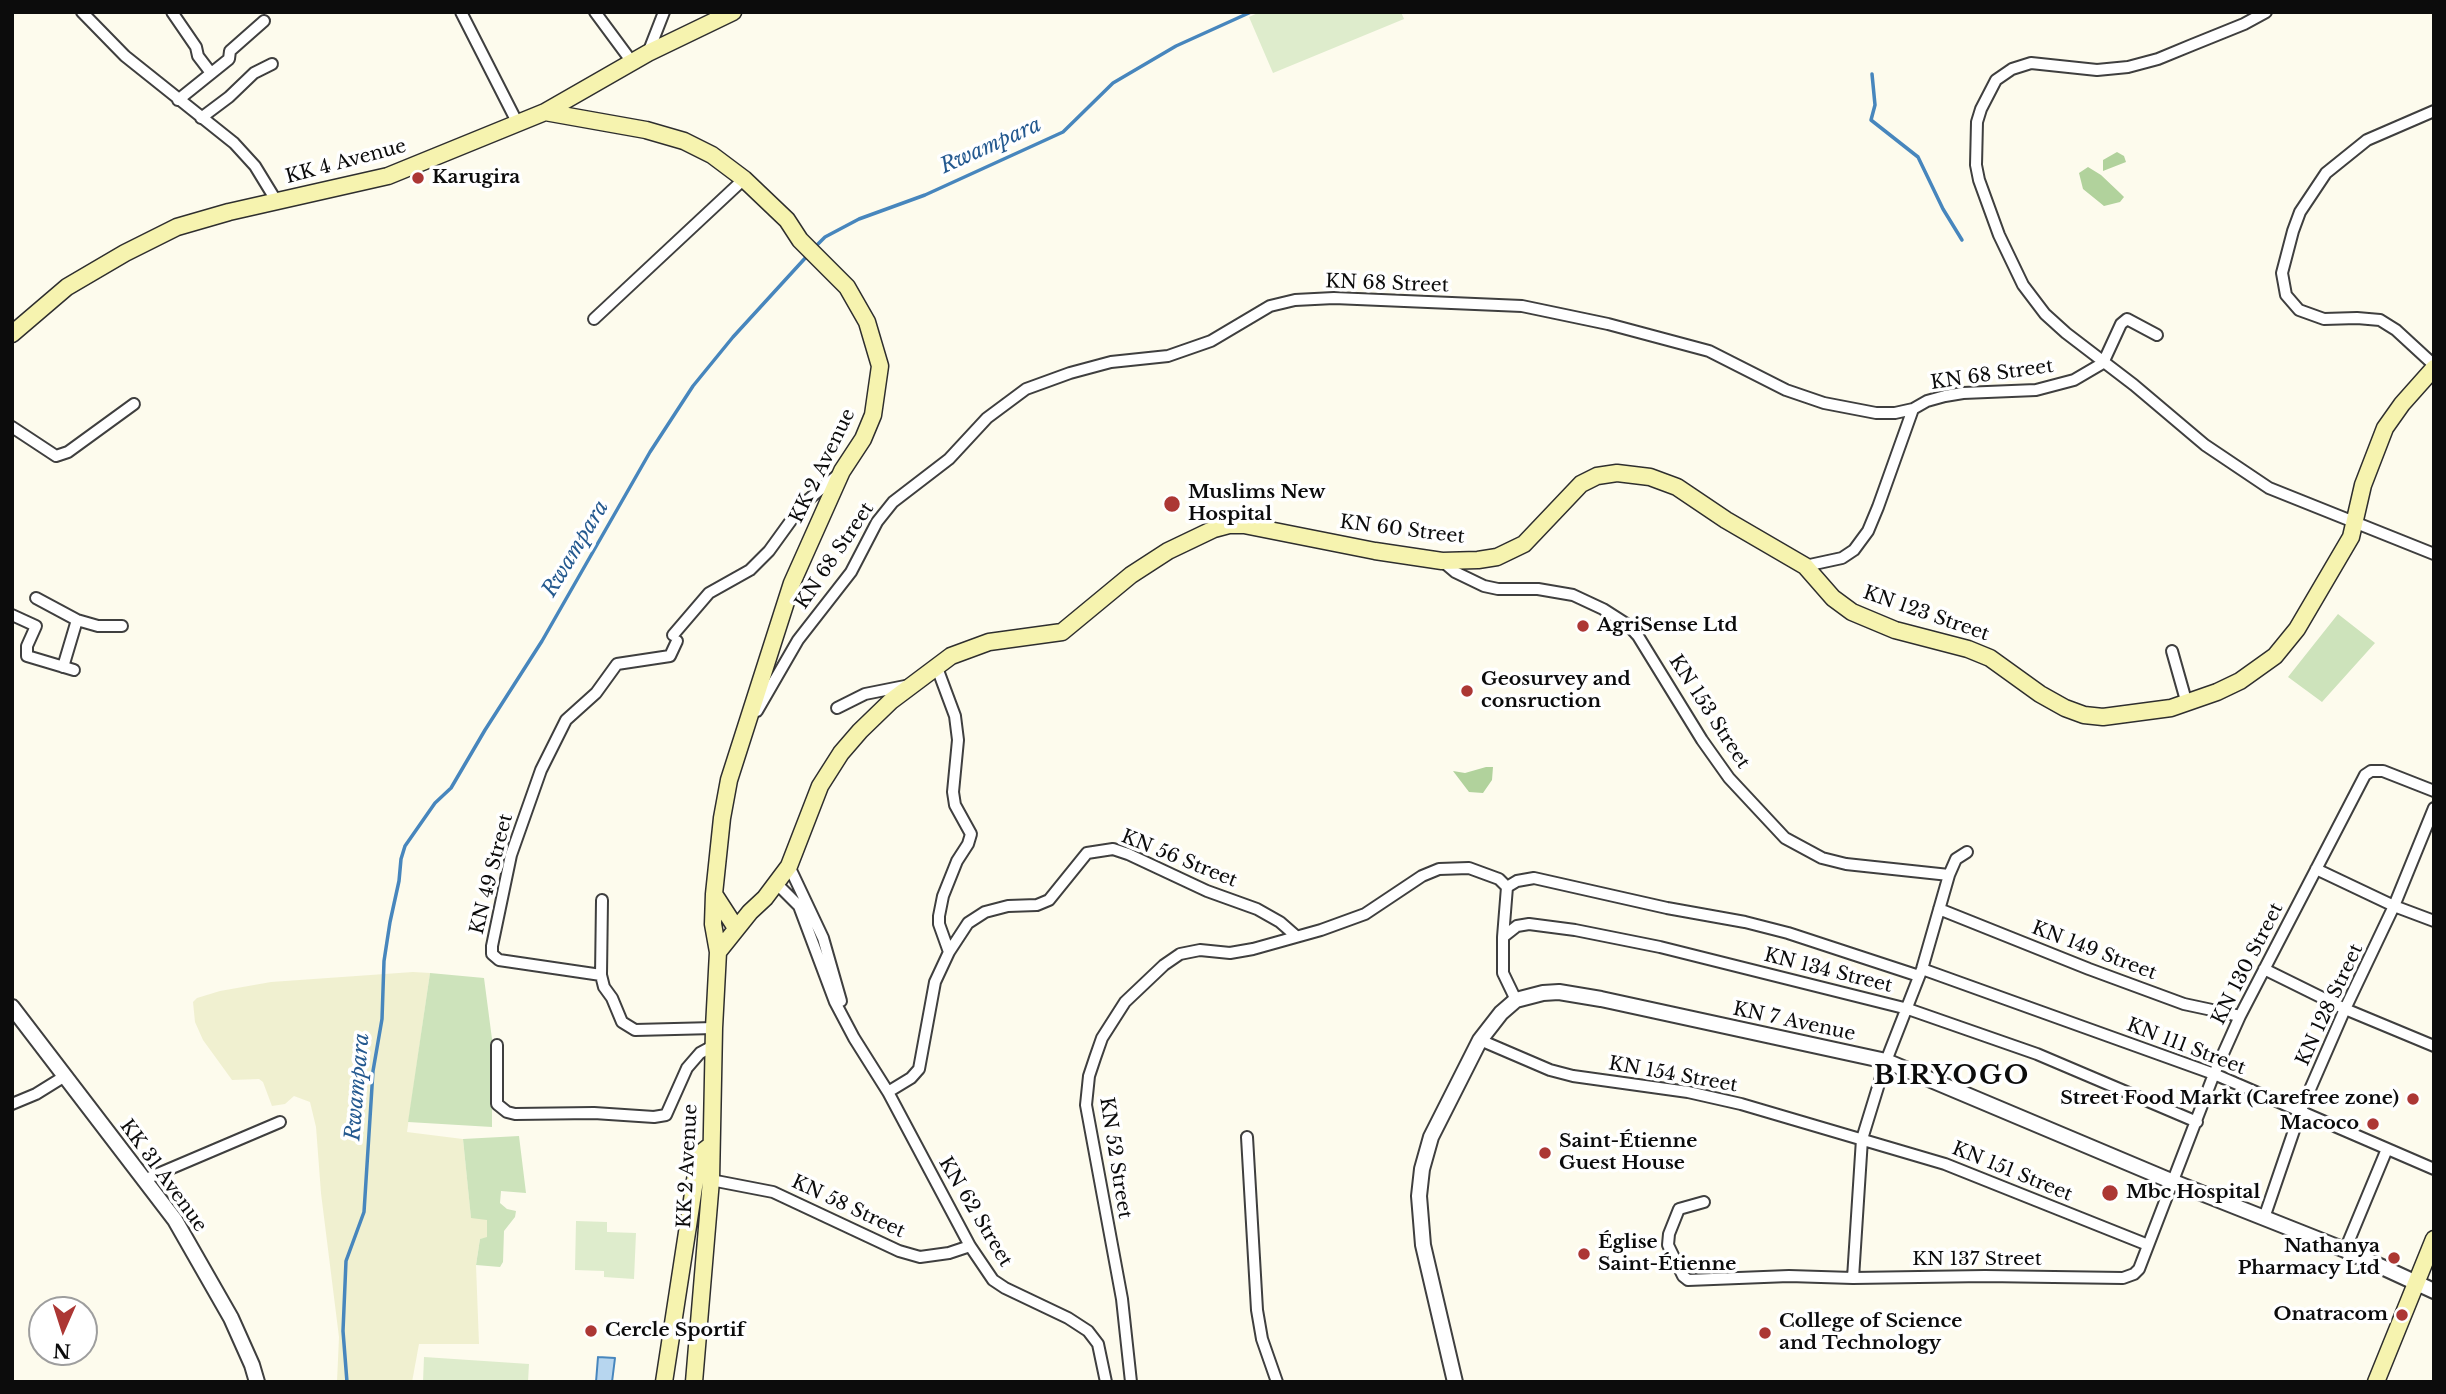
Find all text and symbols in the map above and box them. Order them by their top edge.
water label: Rwampara [937,113,1045,179]
street label: KK 4 Avenue [283,135,409,189]
place label: Karugira [432,167,520,189]
marker: Karugira [410,170,426,186]
street label: KN 68 Street [1325,270,1449,298]
street label: KN 68 Street [1929,355,2055,395]
street label: KK 2 Avenue [785,405,861,527]
place label: Muslims New Hospital [1188,482,1325,526]
marker: Muslims New Hospital [1162,494,1182,514]
water label: Rwampara [537,496,615,602]
street label: KN 68 Street [791,498,879,614]
street label: KN 60 Street [1338,511,1466,549]
street label: KN 123 Street [1860,582,1992,646]
place label: AgriSense Ltd [1597,615,1738,637]
marker: AgriSense Ltd [1575,618,1591,634]
street label: KN 153 Street [1664,651,1754,773]
place label: Geosurvey and consruction [1481,669,1631,713]
marker: Geosurvey and consruction [1459,683,1475,699]
street label: KN 49 Street [466,811,518,937]
street label: KN 56 Street [1118,825,1240,893]
street label: KN 130 Street [2207,899,2289,1029]
street label: KN 149 Street [2028,917,2160,985]
street label: KN 128 Street [2292,941,2368,1069]
street label: KN 134 Street [1762,944,1894,998]
street label: KN 7 Avenue [1731,998,1857,1046]
street label: KN 111 Street [2123,1014,2249,1080]
water label: Rwampara [341,1032,375,1142]
street label: KN 154 Street [1607,1052,1739,1098]
district label: BIRYOGO [1875,1061,2029,1093]
place label: Street Food Markt (Carefree zone) [2060,1088,2399,1110]
marker: Street Food Markt (Carefree zone) [2405,1091,2421,1107]
street label: KN 52 Street [1094,1096,1136,1220]
street label: KK 2 Avenue [673,1103,703,1229]
place label: Macoco [2280,1113,2359,1135]
street label: KK 31 Avenue [115,1115,211,1237]
marker: Macoco [2365,1116,2381,1132]
place label: Saint-Étienne Guest House [1559,1131,1697,1175]
street label: KN 151 Street [1949,1138,2075,1206]
marker: Saint-Étienne Guest House [1537,1145,1553,1161]
street label: KN 62 Street [933,1153,1017,1271]
street label: KN 58 Street [788,1171,908,1243]
place label: Mbc Hospital [2126,1182,2260,1204]
marker: Mbc Hospital [2100,1183,2120,1203]
place label: Église Saint-Étienne [1598,1232,1736,1276]
place label: Nathanya Pharmacy Ltd [2238,1236,2380,1280]
marker: Église Saint-Étienne [1576,1246,1592,1262]
street label: KN 137 Street [1912,1249,2042,1271]
marker: Nathanya Pharmacy Ltd [2386,1250,2402,1266]
north arrow [28,1296,98,1366]
place label: Onatracom [2273,1304,2388,1326]
marker: Onatracom [2394,1307,2410,1323]
place label: College of Science and Technology [1779,1311,1962,1355]
place label: Cercle Sportif [605,1320,745,1342]
marker: Cercle Sportif [583,1323,599,1339]
marker: College of Science and Technology [1757,1325,1773,1341]
text: N [52,1339,72,1362]

